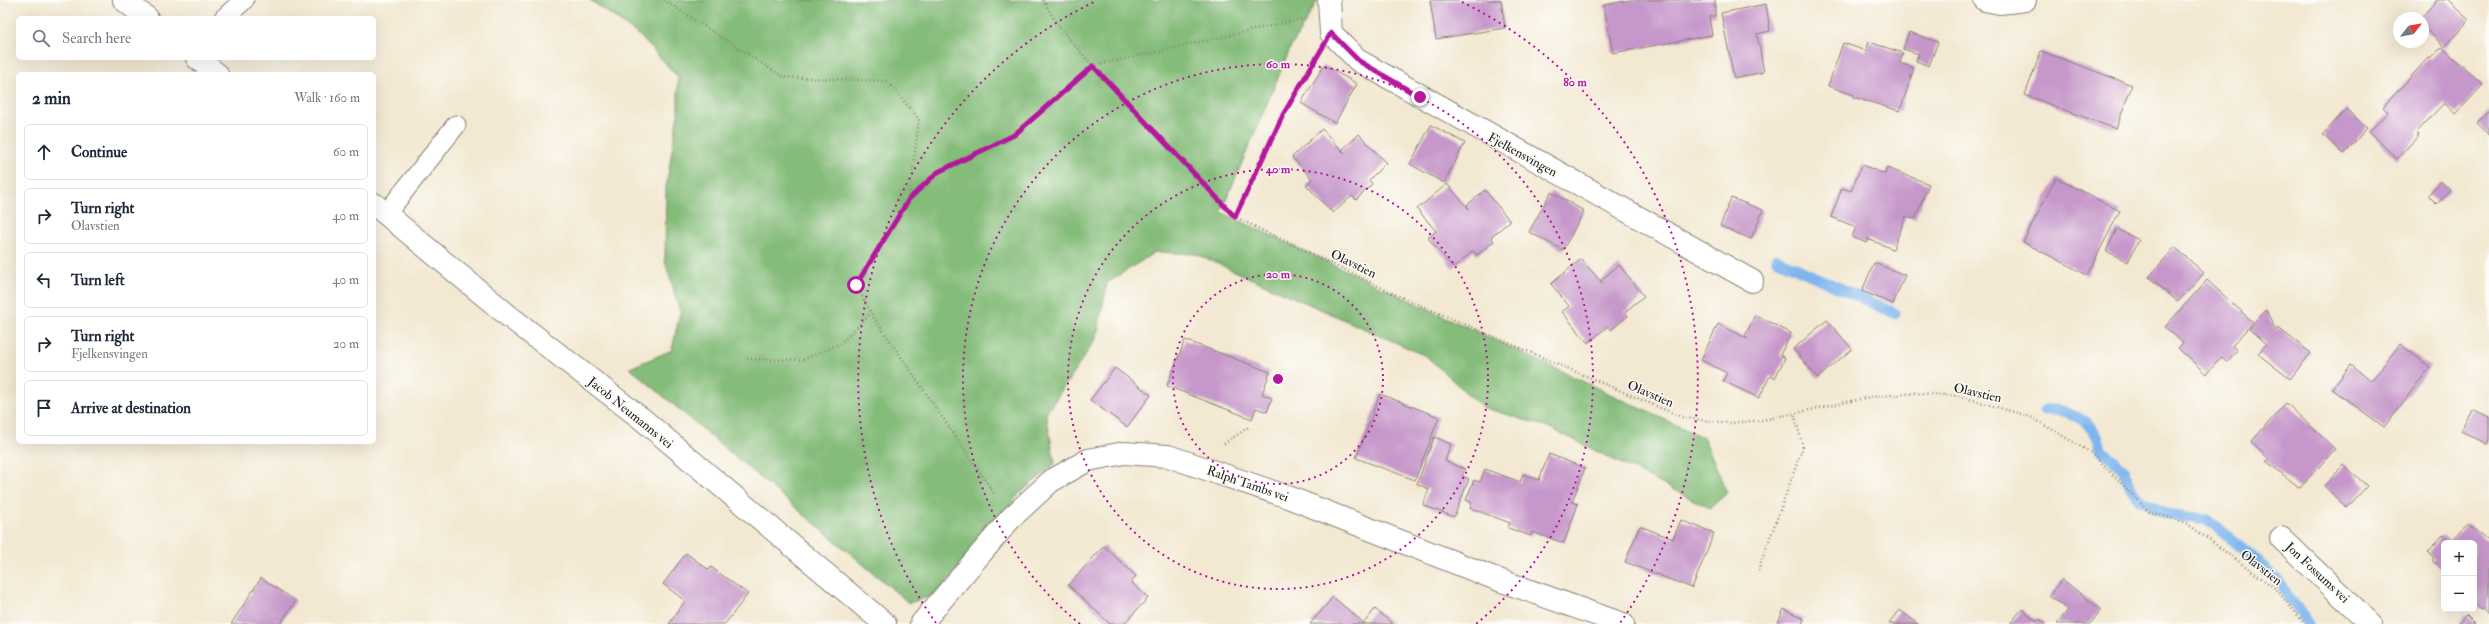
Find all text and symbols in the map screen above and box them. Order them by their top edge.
north arrow [2393,12,2429,48]
search box [16,16,376,60]
icon: search [30,27,52,49]
text: Search here [62,29,131,48]
text: 60 m [1266,57,1291,72]
text: 80 m [1563,75,1587,90]
text: 2 min [32,88,71,109]
route end [1411,88,1429,106]
text: Walk · 160 m [294,90,360,106]
street label: Fjelkensvingen [1485,129,1560,181]
icon: ahead [33,141,55,163]
text: Continue [71,143,127,162]
text: 60 m [333,144,359,160]
text: 40 m [1265,162,1291,177]
text: Turn right [71,199,134,218]
icon: right [33,205,55,227]
text: 40 m [333,208,359,224]
text: Olavstien [71,218,120,234]
street label: Olavstien [1328,246,1379,282]
text: 20 m [1266,267,1291,282]
icon: left [33,269,55,291]
text: Turn left [71,271,125,290]
text: 40 m [333,272,359,288]
route start [847,276,865,294]
text: Turn right [71,327,134,346]
icon: right [33,333,55,355]
text: 20 m [333,336,359,352]
text: Fjelkensvingen [71,346,148,362]
centre of rings [1271,372,1285,386]
street label: Jacob Neumanns vei [584,373,677,452]
street label: Olavstien [1625,377,1676,411]
street label: Olavstien [1952,380,2004,406]
icon: arrive [33,397,55,419]
text: Arrive at destination [71,399,191,418]
street label: Ralph Tambs vei [1204,462,1291,507]
street label: Jon Fossums vei [2281,538,2353,607]
map controls [2441,540,2477,612]
button: + [2441,540,2477,576]
street label: Olavstien [2237,546,2286,589]
button: − [2441,576,2477,612]

